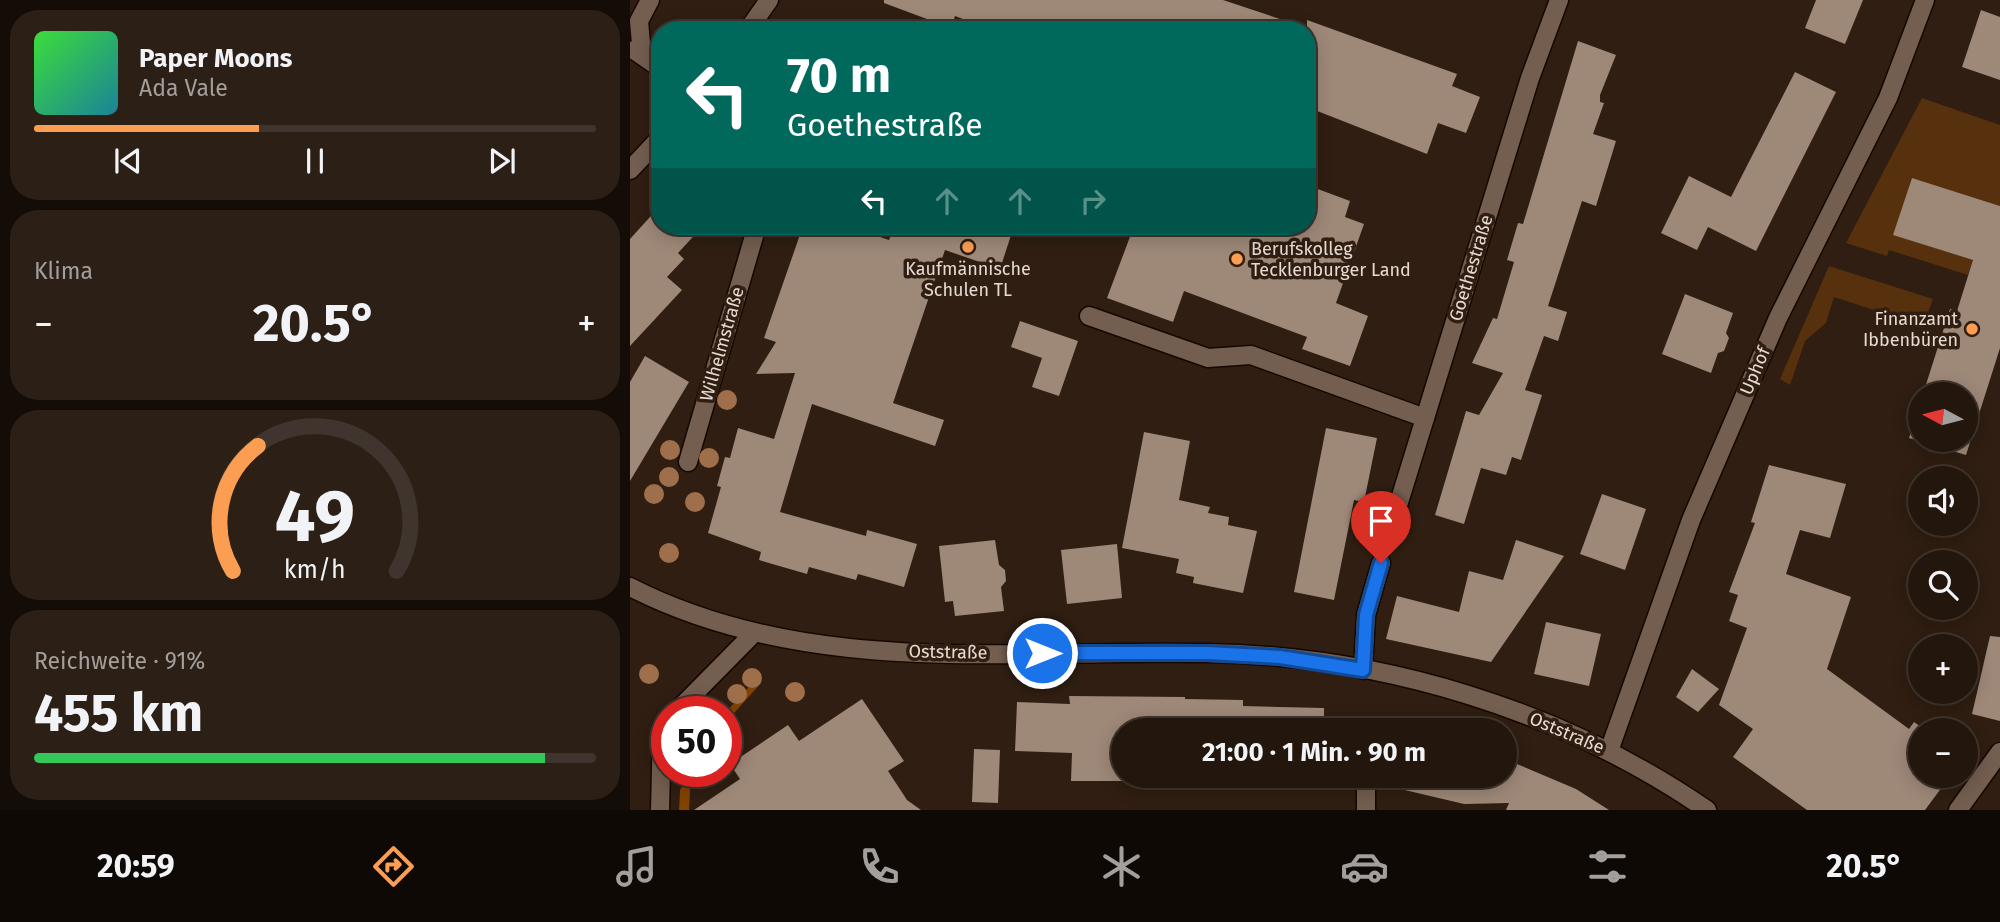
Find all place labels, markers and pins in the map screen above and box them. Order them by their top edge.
place label: Berufskolleg Tecklenburger Land [1251,238,1411,281]
marker: Kaufmännische Schulen TL [960,239,976,255]
marker: Berufskolleg Tecklenburger Land [1229,251,1245,267]
place label: Kaufmännische Schulen TL [905,258,1031,301]
place label: Finanzamt Ibbenbüren [1863,308,1959,351]
marker: Finanzamt Ibbenbüren [1964,321,1980,337]
pin [1351,491,1411,563]

